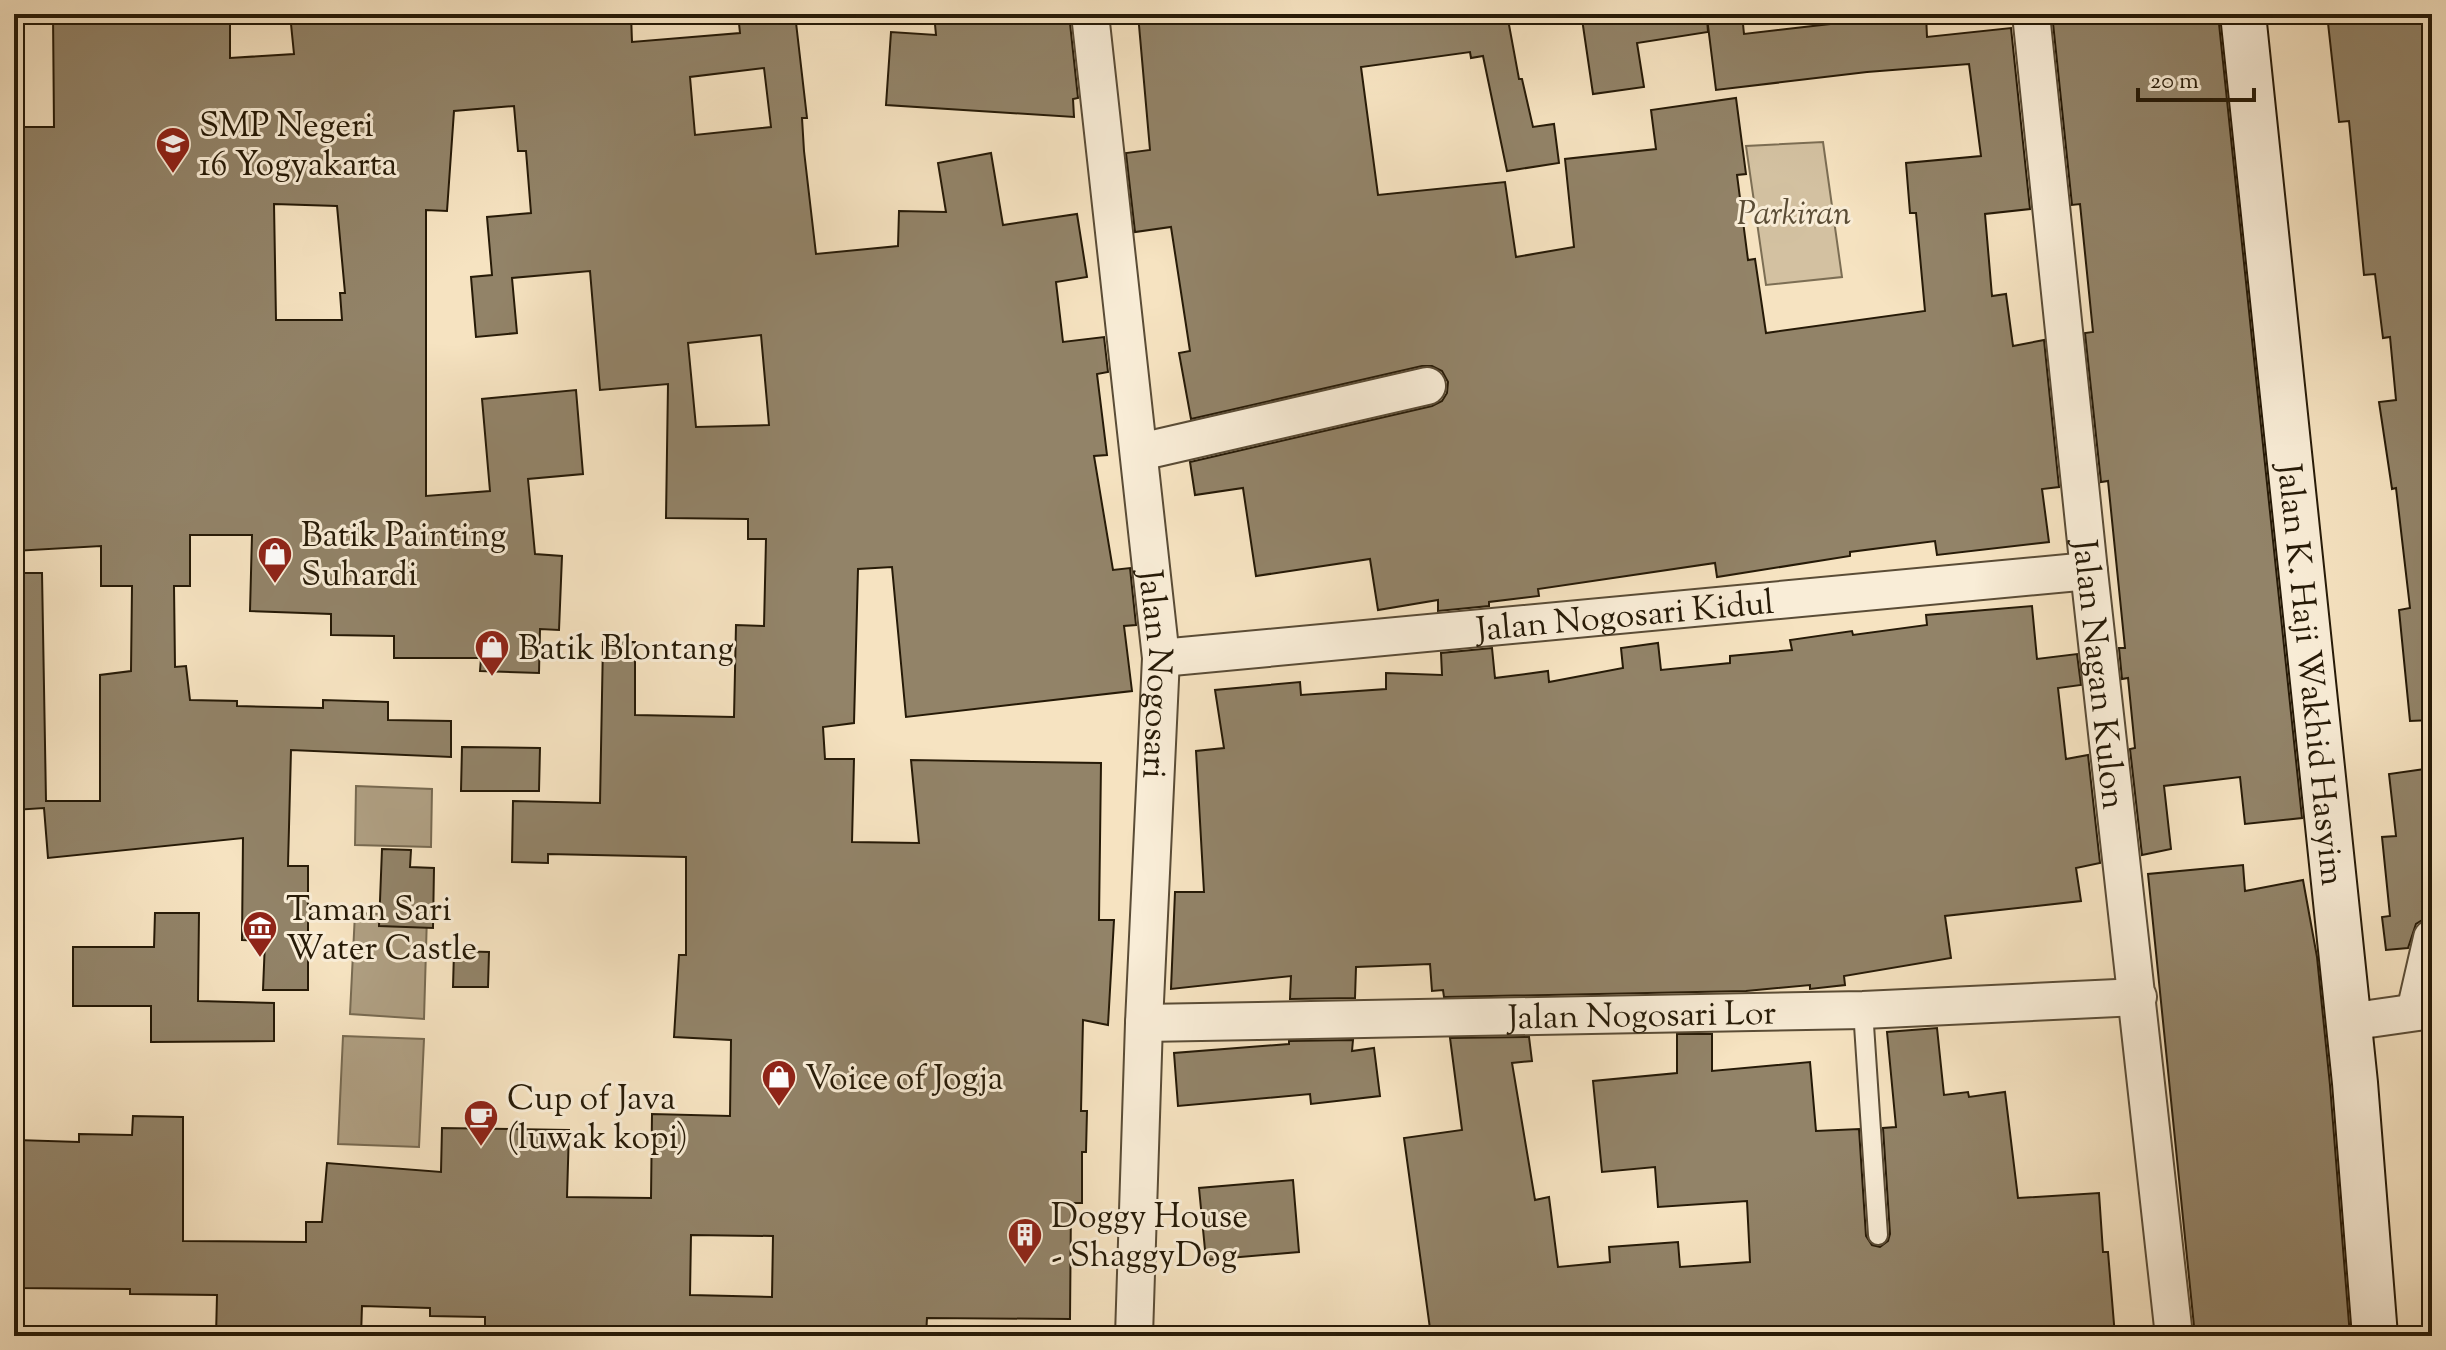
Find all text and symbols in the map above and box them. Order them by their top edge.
scale bar [2138,52,2254,102]
text: 20 m [2150,65,2199,99]
place label: SMP Negeri 16 Yogyakarta [199,103,397,191]
school or university icon: SMP Negeri 16 Yogyakarta [154,125,192,175]
park label: Parkiran [1737,191,1851,240]
street label: Jalan K. Haji Wakhid Hasyim [2262,459,2355,888]
place label: Batik Painting Suhardi [301,513,506,601]
shop icon: Batik Painting Suhardi [256,535,294,585]
street label: Jalan Nagan Kulon [2058,536,2136,812]
street label: Jalan Nogosari [1123,566,1182,780]
street label: Jalan Nogosari Kidul [1472,580,1776,657]
place label: Batik Blontang [518,626,734,675]
shop icon: Batik Blontang [473,628,511,678]
place label: Taman Sari Water Castle [286,887,477,975]
museum icon: Taman Sari Water Castle [241,909,279,959]
street label: Jalan Nogosari Lor [1505,991,1777,1044]
place label: Voice of Jogja [805,1056,1004,1105]
shop icon: Voice of Jogja [760,1058,798,1108]
place label: Cup of Java (luwak kopi) [507,1076,688,1164]
cafe icon: Cup of Java (luwak kopi) [462,1098,500,1148]
place label: Doggy House - ShaggyDog [1051,1194,1248,1282]
building icon: Doggy House - ShaggyDog [1006,1216,1044,1266]

